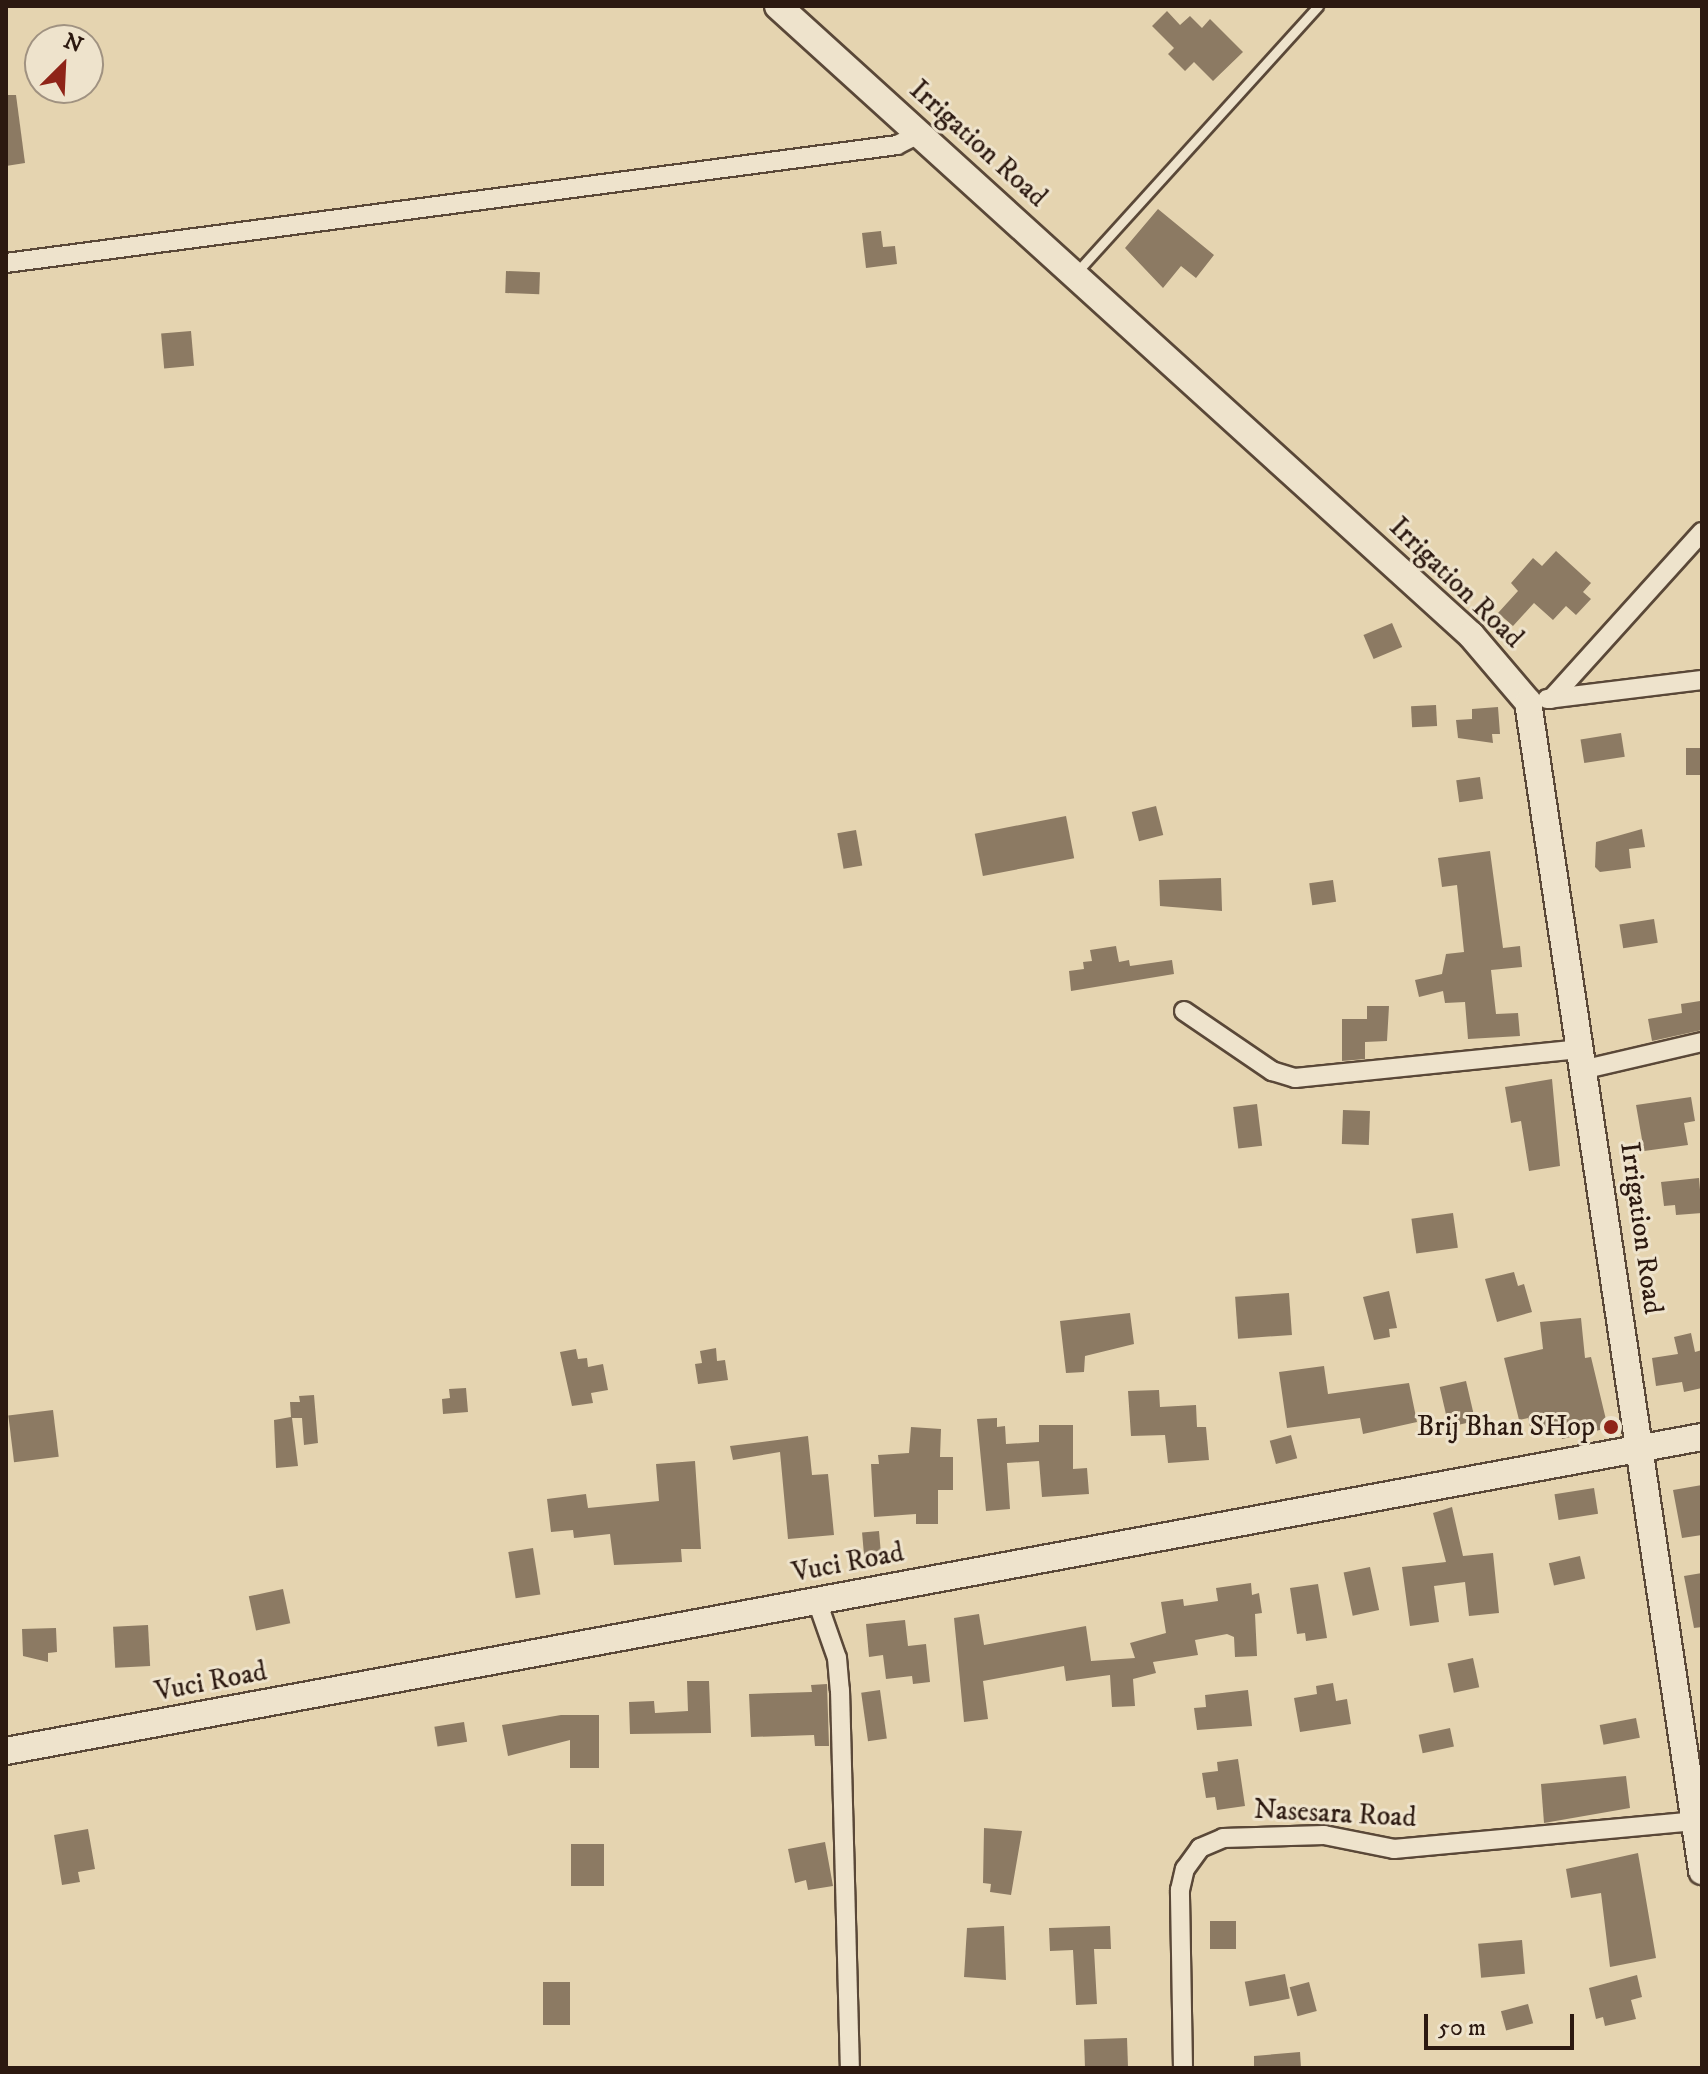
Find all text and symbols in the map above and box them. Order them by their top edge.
north arrow [24,24,104,104]
text: N [59,27,87,59]
street label: Irrigation Road [902,73,1054,215]
street label: Irrigation Road [1382,511,1530,655]
street label: Irrigation Road [1612,1140,1670,1316]
place label: Brij Bhan SHop [1417,1410,1595,1444]
marker: Brij Bhan SHop [1602,1418,1620,1436]
street label: Vuci Road [789,1536,907,1590]
street label: Vuci Road [152,1655,270,1709]
street label: Nasesara Road [1253,1793,1417,1835]
scale bar [1428,1998,1578,2048]
text: 50 m [1438,2013,1486,2043]

